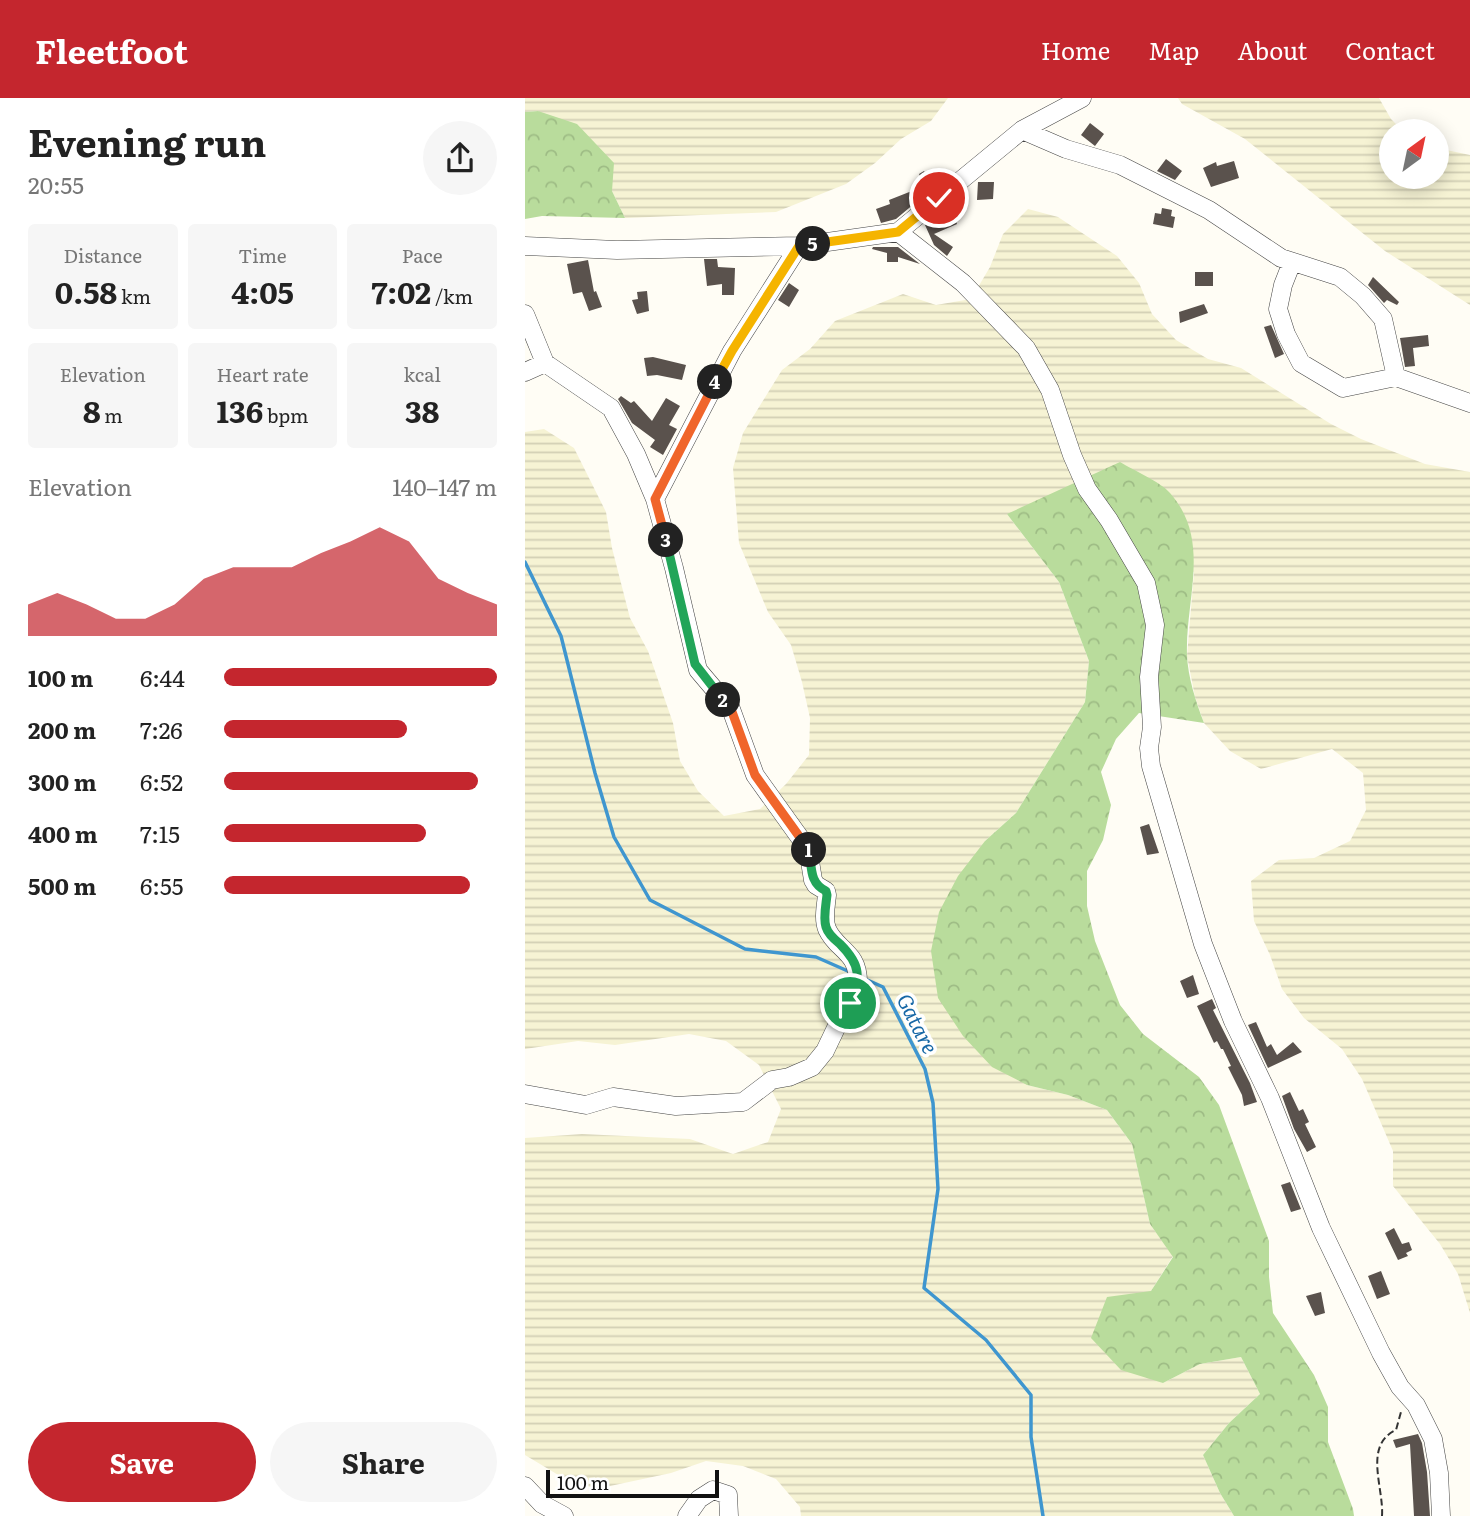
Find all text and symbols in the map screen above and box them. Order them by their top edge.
text: Fleetfoot [35,25,188,74]
text: Home [1041,32,1110,67]
text: Map [1148,32,1199,67]
text: About [1237,32,1307,67]
text: Contact [1345,32,1435,67]
text: Evening run [28,112,266,169]
north arrow [1379,119,1449,189]
map controls [1379,119,1449,189]
button: share [423,121,497,195]
text: 20:55 [28,167,84,201]
pin [909,168,969,228]
icon: check [920,179,958,217]
pin: 5 [795,226,831,262]
text: 5 [807,229,818,257]
text: Distance [64,241,142,269]
text: Time [238,241,287,269]
text: Pace [402,241,443,269]
text: 0.58 [55,269,117,313]
text: 4:05 [231,269,294,313]
text: 7:02 [371,269,431,313]
text: km [117,282,151,310]
text: /km [431,282,473,310]
text: Elevation [60,360,146,388]
text: Heart rate [216,360,309,388]
text: kcal [403,360,441,388]
pin: 4 [697,364,733,400]
text: 4 [709,367,720,395]
text: 8 [83,388,101,432]
text: 136 [217,388,263,432]
text: 38 [405,388,439,432]
text: m [101,401,123,429]
text: bpm [263,401,308,429]
text: Elevation [28,469,132,503]
text: 140–147 m [392,469,497,503]
pin: 3 [649,522,683,558]
text: 3 [660,525,671,553]
text: 100 m [28,660,93,694]
text: 6:44 [140,660,185,694]
pin: 2 [705,682,741,718]
text: 2 [717,685,728,713]
text: 200 m [28,712,96,746]
text: 7:26 [140,712,183,746]
text: 300 m [28,764,97,798]
text: 6:52 [140,764,183,798]
text: 400 m [28,816,98,850]
text: 7:15 [140,816,180,850]
pin: 1 [791,832,827,868]
text: 1 [805,835,812,863]
text: 500 m [28,868,96,902]
text: 6:55 [140,868,183,902]
pin [820,973,880,1033]
icon: arrive [831,984,869,1022]
water label: Gatare [891,988,947,1058]
button: Save [28,1422,256,1502]
button: Share [270,1422,497,1502]
scale bar [546,1467,719,1499]
text: 100 m [557,1468,609,1496]

